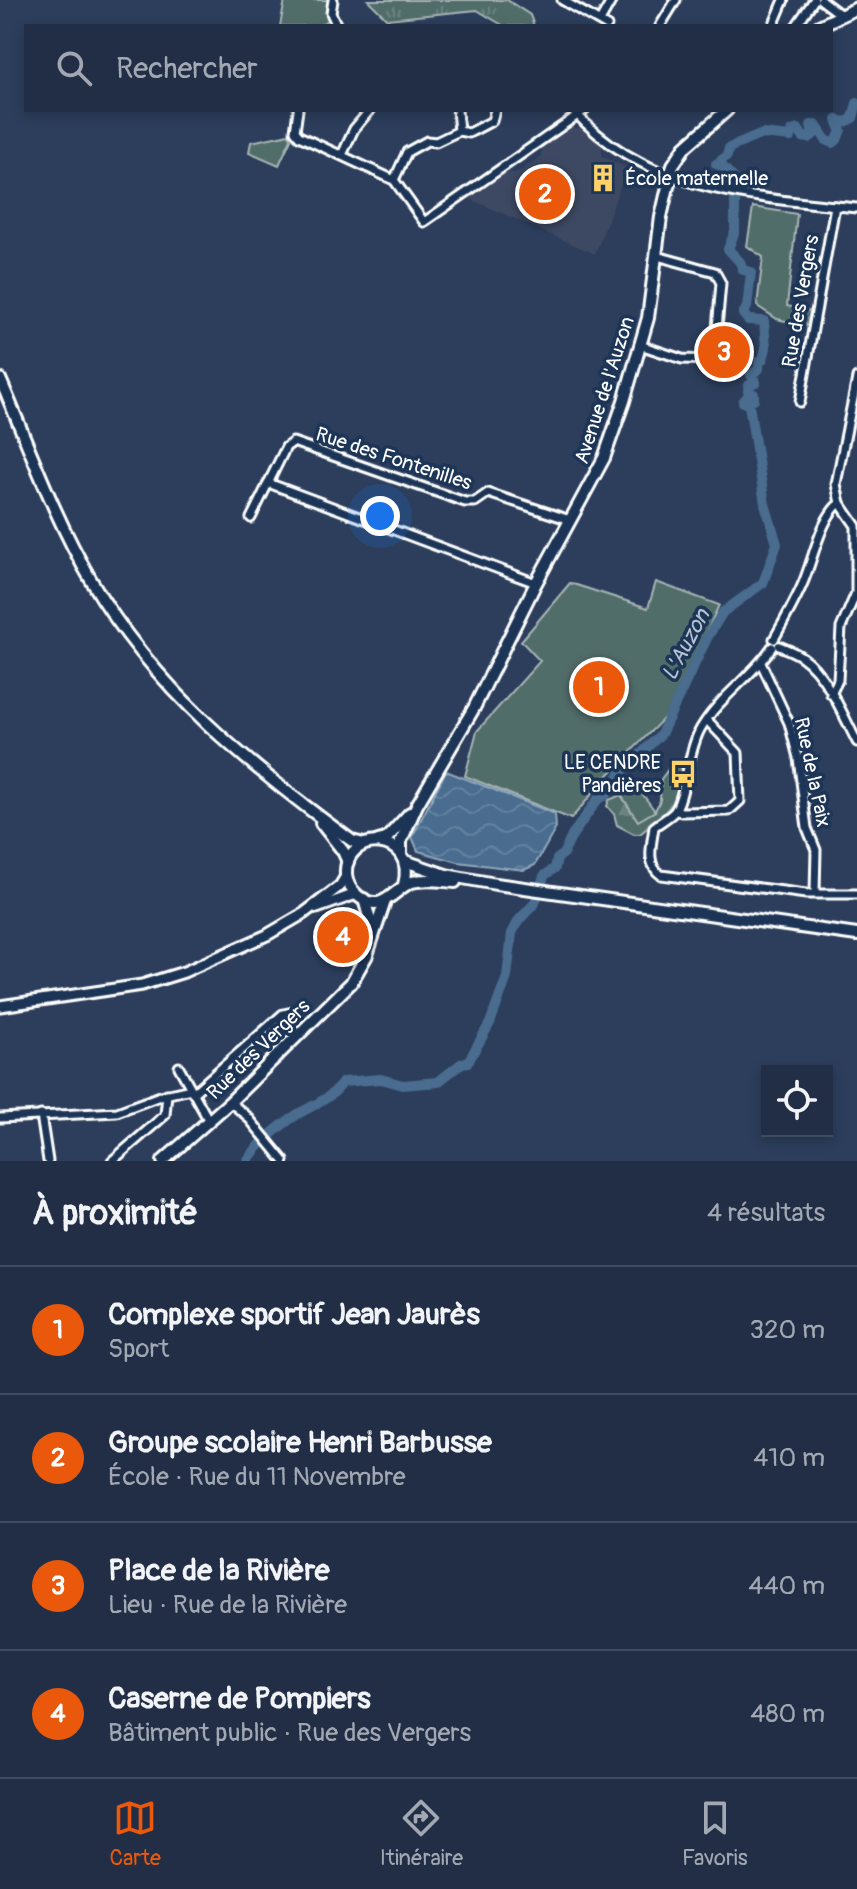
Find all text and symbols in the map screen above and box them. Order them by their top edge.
search box [24,24,833,112]
icon: search [52,46,96,90]
text: Rechercher [116,50,258,87]
building icon: École maternelle [588,163,618,193]
pin: 2 [519,164,571,224]
place label: École maternelle [625,166,768,191]
street label: Rue des Vergers [777,233,824,369]
street label: Avenue de l'Auzon [569,313,640,467]
pin: 3 [698,322,750,382]
street label: Rue des Fontenilles [313,421,475,495]
your location [360,496,400,536]
water label: L'Auzon [656,603,717,685]
pin: 1 [573,657,625,717]
street label: Rue de la Paix [789,715,836,829]
place label: LE CENDRE Pandières [564,750,661,798]
bus stop icon: LE CENDRE Pandières [668,759,698,789]
pin: 4 [317,907,369,967]
street label: Rue des Vergers [201,994,315,1105]
map controls [761,1065,833,1137]
button: locate [761,1065,833,1137]
text: À proximité [32,1192,198,1235]
text: 4 résultats [707,1197,825,1229]
text: Complexe sportif Jean Jaurès [108,1296,480,1333]
text: 1 [53,1314,63,1346]
text: 320 m [749,1314,825,1346]
text: Sport [108,1333,169,1365]
text: Groupe scolaire Henri Barbusse [108,1424,492,1461]
text: 2 [51,1442,65,1474]
text: 410 m [753,1442,825,1474]
text: École · Rue du 11 Novembre [108,1461,406,1493]
text: Place de la Rivière [108,1552,329,1589]
text: 3 [51,1570,65,1602]
text: 440 m [748,1570,825,1602]
text: Lieu · Rue de la Rivière [108,1589,347,1621]
text: Caserne de Pompiers [108,1680,371,1717]
text: 4 [50,1698,66,1730]
text: 480 m [750,1698,825,1730]
text: Bâtiment public · Rue des Vergers [108,1717,471,1749]
tab: Carte [109,1796,161,1872]
tab: Itinéraire [380,1796,463,1872]
tab: Favoris [682,1796,748,1872]

